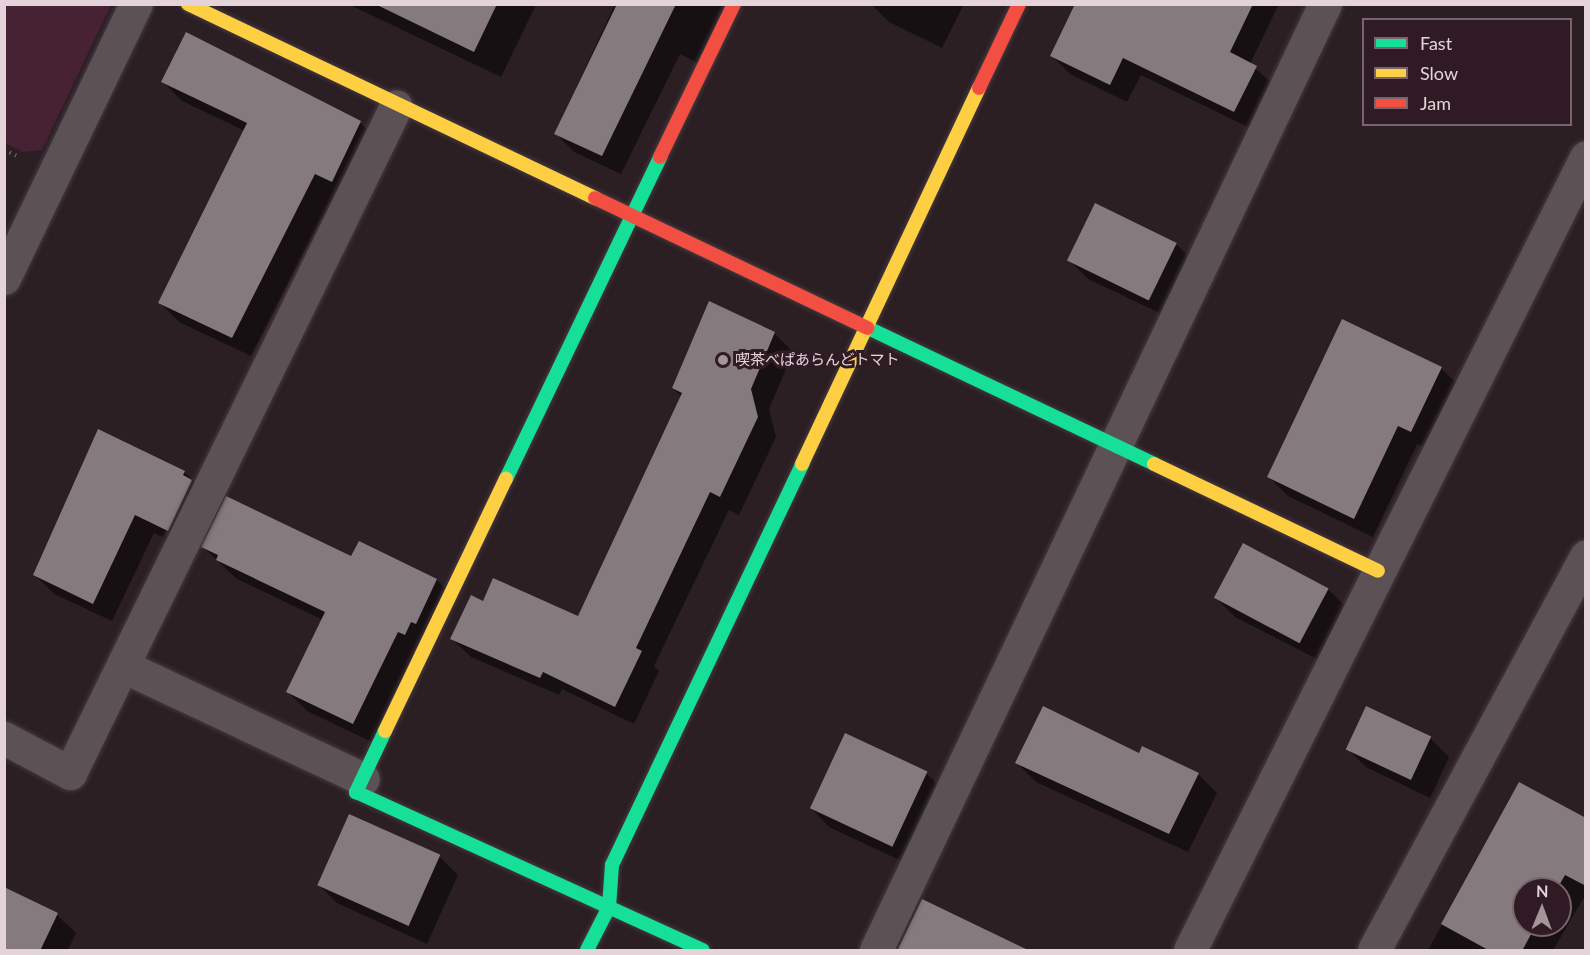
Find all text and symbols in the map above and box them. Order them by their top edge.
legend [1362,18,1572,126]
text: Fast [1420,32,1452,54]
text: Slow [1420,62,1458,84]
text: Jam [1420,92,1451,114]
place label: 喫茶べぱあらんどトマト [735,351,900,369]
marker: 喫茶べぱあらんどトマト [716,353,730,367]
north arrow [1512,877,1572,937]
text: N [1536,881,1549,900]

